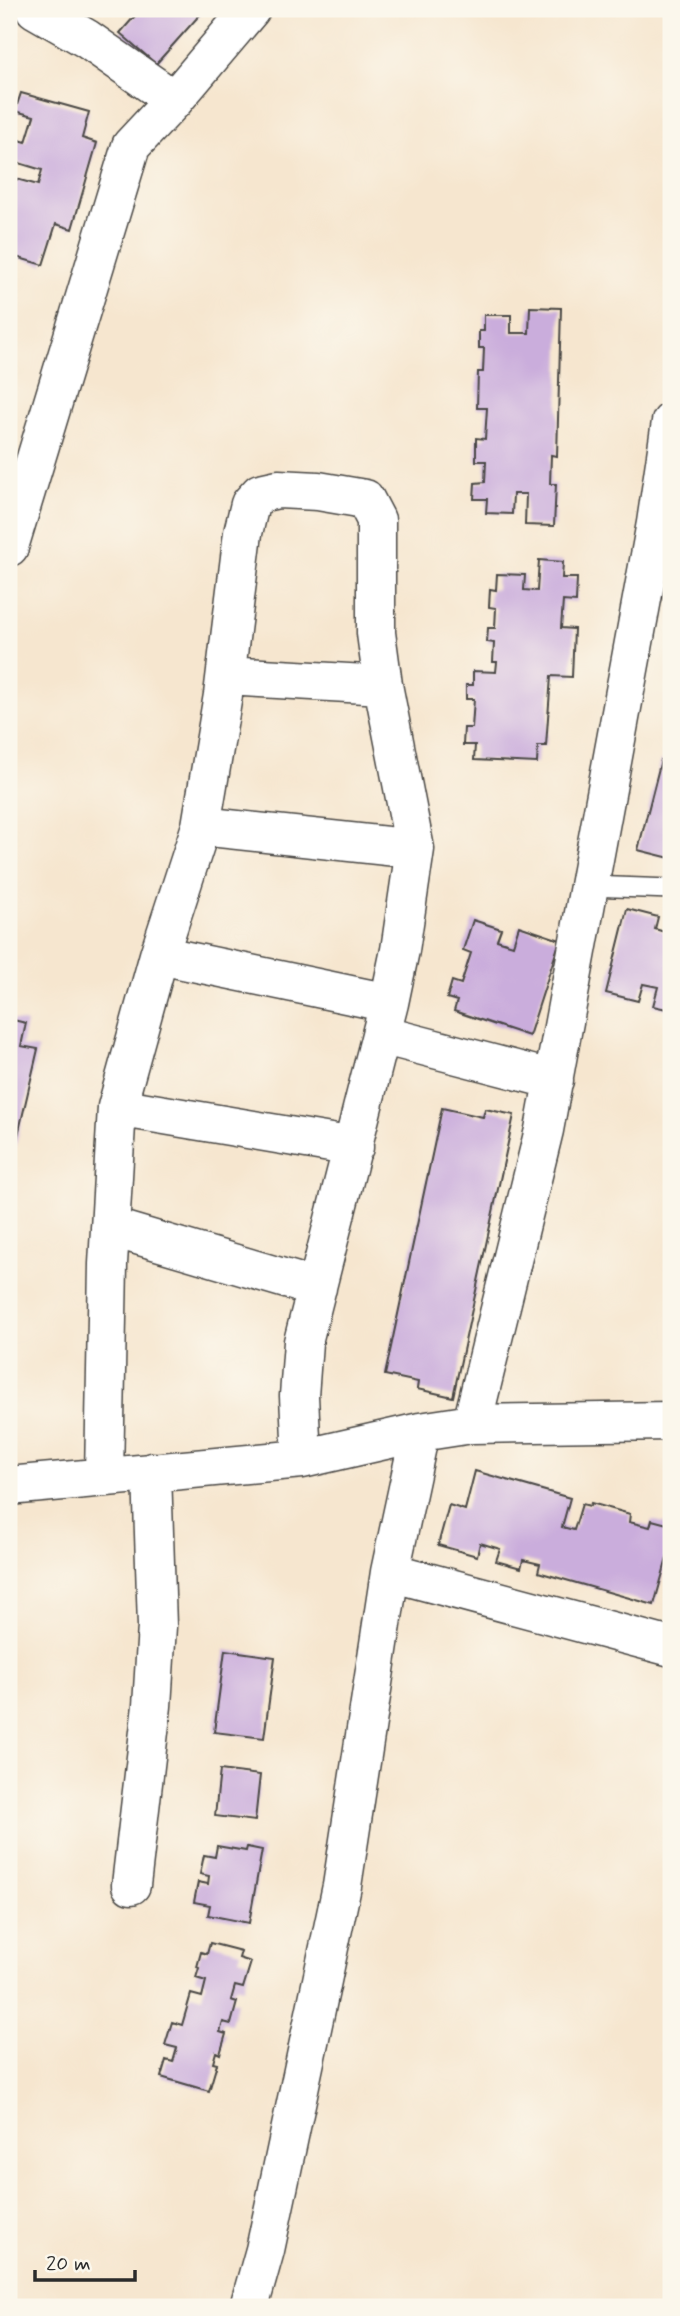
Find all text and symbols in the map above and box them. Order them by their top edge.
scale bar [35,2239,135,2283]
text: 20 m [46,2250,91,2278]

